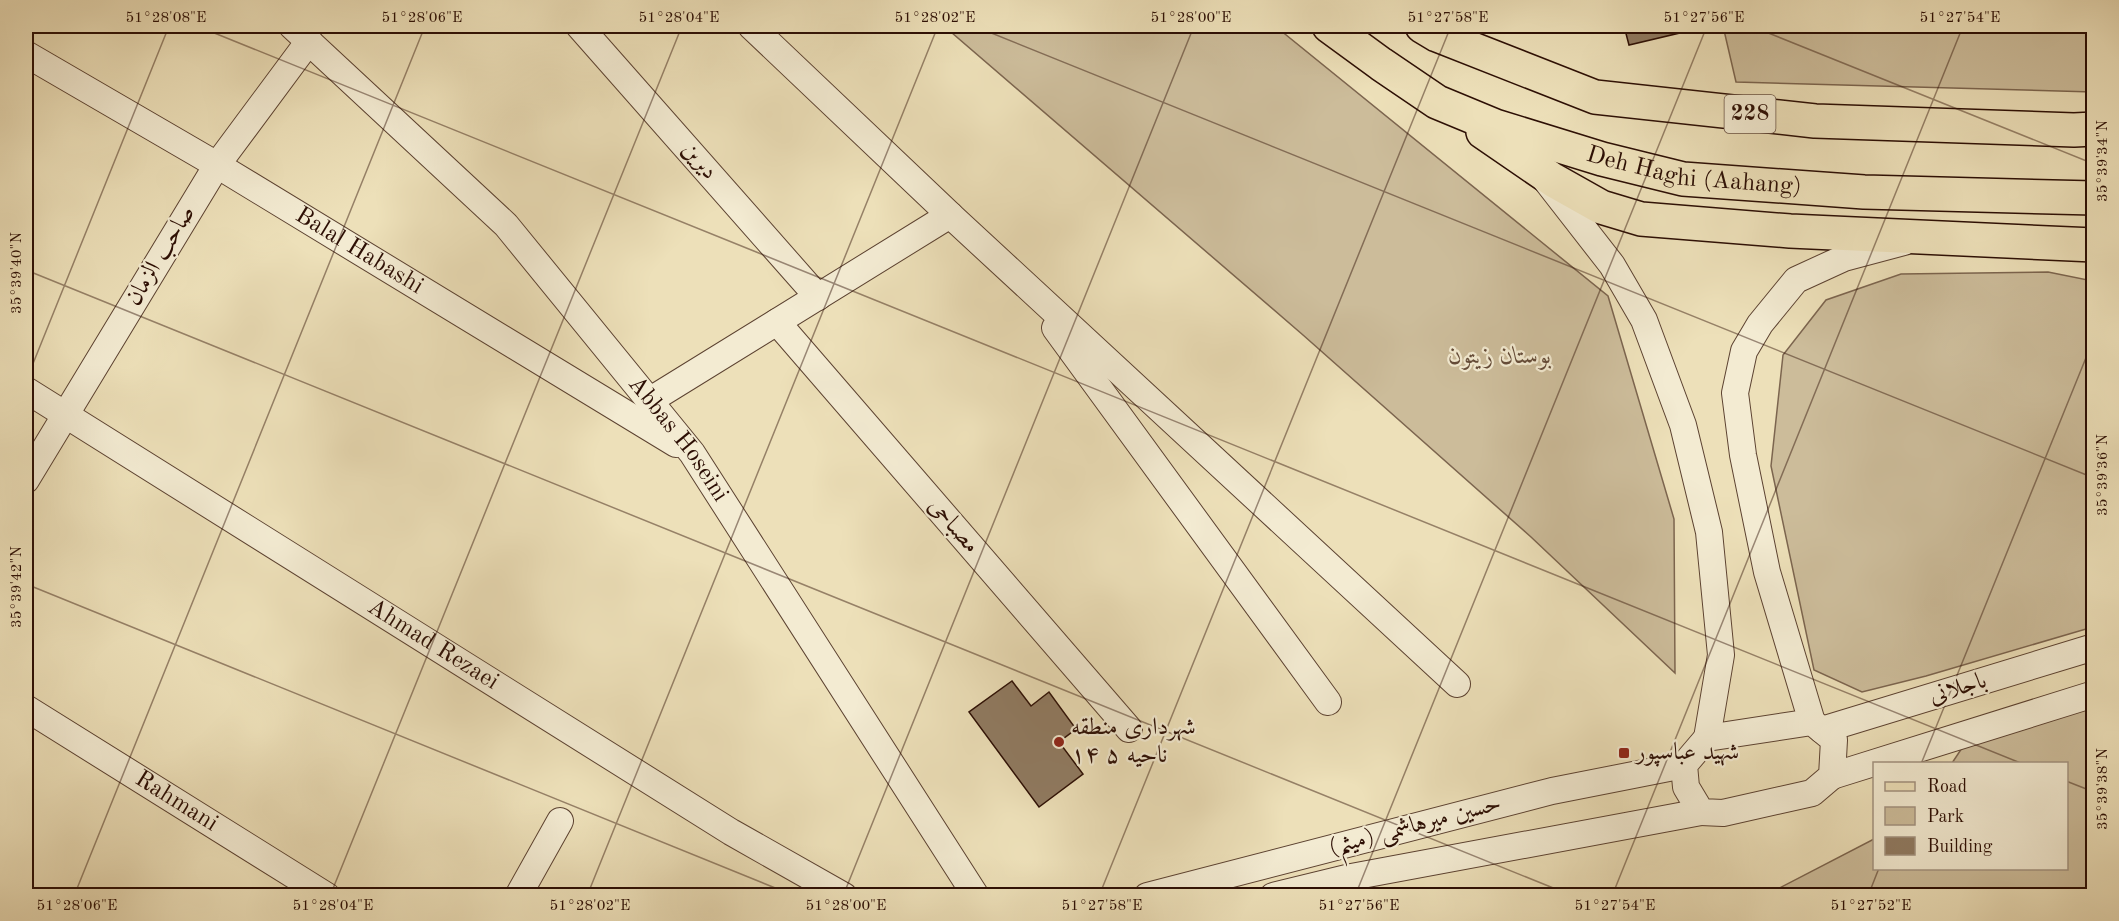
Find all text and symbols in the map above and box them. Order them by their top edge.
text: 51°28'08"E [126,11,206,26]
text: 51°28'06"E [382,11,462,26]
text: 51°28'04"E [639,11,719,26]
text: 51°28'02"E [895,11,975,26]
text: 51°28'00"E [1151,11,1231,26]
text: 51°27'58"E [1408,11,1488,26]
text: 51°27'56"E [1664,11,1744,26]
text: 51°27'54"E [1920,11,2000,26]
road number: 228 [1724,95,1776,133]
text: 35°39'34"N [2096,120,2111,202]
street label: دیرین [676,138,722,184]
street label: Deh Haghi (Aahang) [1583,143,1803,199]
street label: صاحب الزمان [121,201,202,311]
street label: Balal Habashi [291,203,427,299]
text: 35°39'40"N [10,232,25,314]
park label: بوستان زیتون [1449,345,1552,370]
street label: Abbas Hoseini [623,372,732,506]
text: 35°39'36"N [2096,434,2111,516]
street label: مصباحی [923,494,983,558]
text: 35°39'42"N [10,546,25,628]
street label: Ahmad Rezaei [363,595,503,695]
street label: باجلانی [1926,669,1990,709]
place label: شهرداری منطقه ۱۴ ناحیه ۵ [1071,716,1196,768]
marker: شهرداری منطقه ۱۴ ناحیه ۵ [1052,735,1066,749]
place label: شهید عباسپور [1634,741,1739,767]
marker: شهید عباسپور [1617,746,1631,760]
text: 35°39'38"N [2096,748,2111,830]
legend [1873,762,2068,870]
street label: Rahmani [131,767,222,836]
text: Road [1927,778,1967,796]
street label: حسین میرهاشمی (میثم) [1326,791,1506,870]
text: Park [1927,808,1964,826]
text: Building [1927,838,1993,856]
text: 51°28'06"E [37,899,117,914]
text: 51°28'04"E [293,899,373,914]
text: 51°28'02"E [550,899,630,914]
text: 51°28'00"E [806,899,886,914]
text: 51°27'58"E [1062,899,1142,914]
text: 51°27'56"E [1319,899,1399,914]
text: 51°27'54"E [1575,899,1655,914]
text: 51°27'52"E [1831,899,1911,914]

